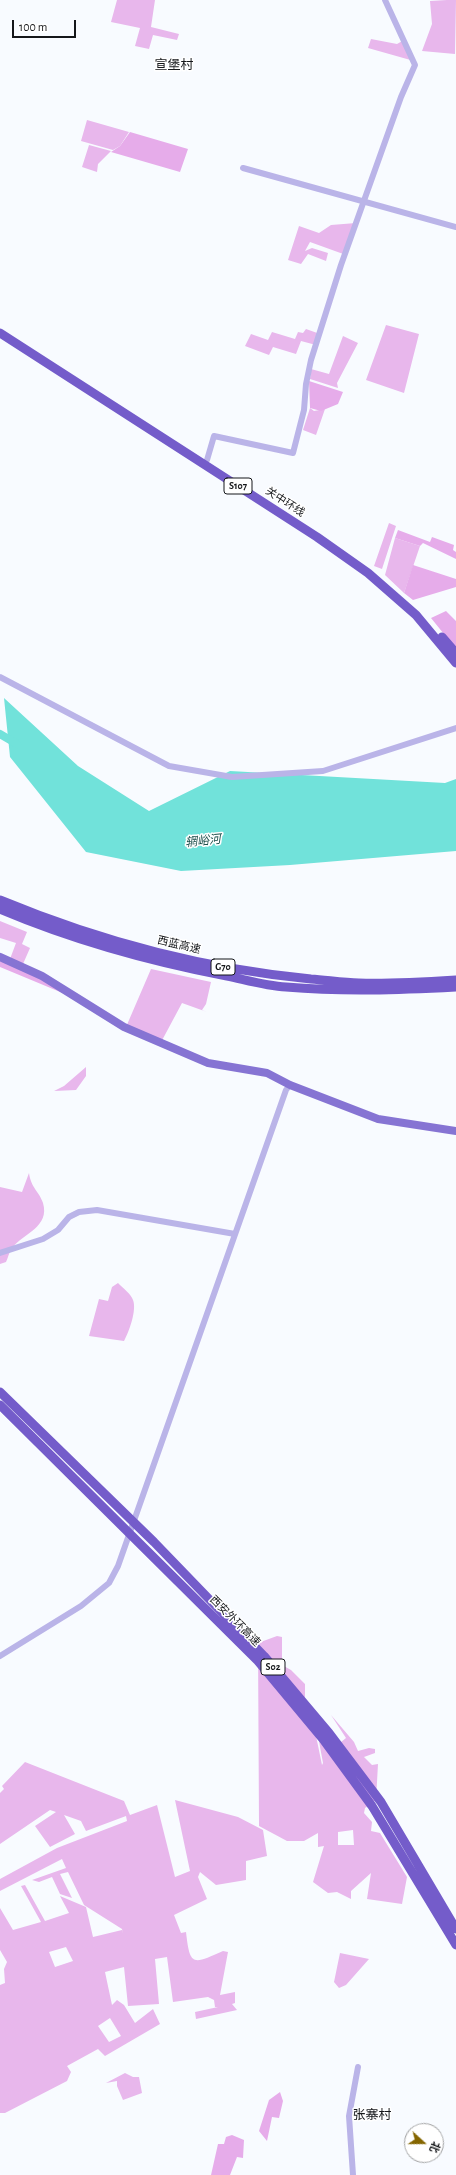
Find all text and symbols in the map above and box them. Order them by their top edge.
scale bar [14,12,78,38]
text: 100 m [19,21,47,33]
district label: 宣堡村 [155,57,193,73]
road number: S107 [224,478,252,494]
street label: 关中环线 [263,484,307,520]
water label: 辋峪河 [184,832,222,850]
street label: 西蓝高速 [156,934,202,956]
road number: G70 [211,959,235,975]
street label: 西安外环高速 [207,1593,263,1649]
road number: S02 [261,1659,285,1675]
district label: 张寨村 [353,2107,391,2123]
north arrow [404,2123,444,2163]
text: 北 [428,2140,442,2154]

